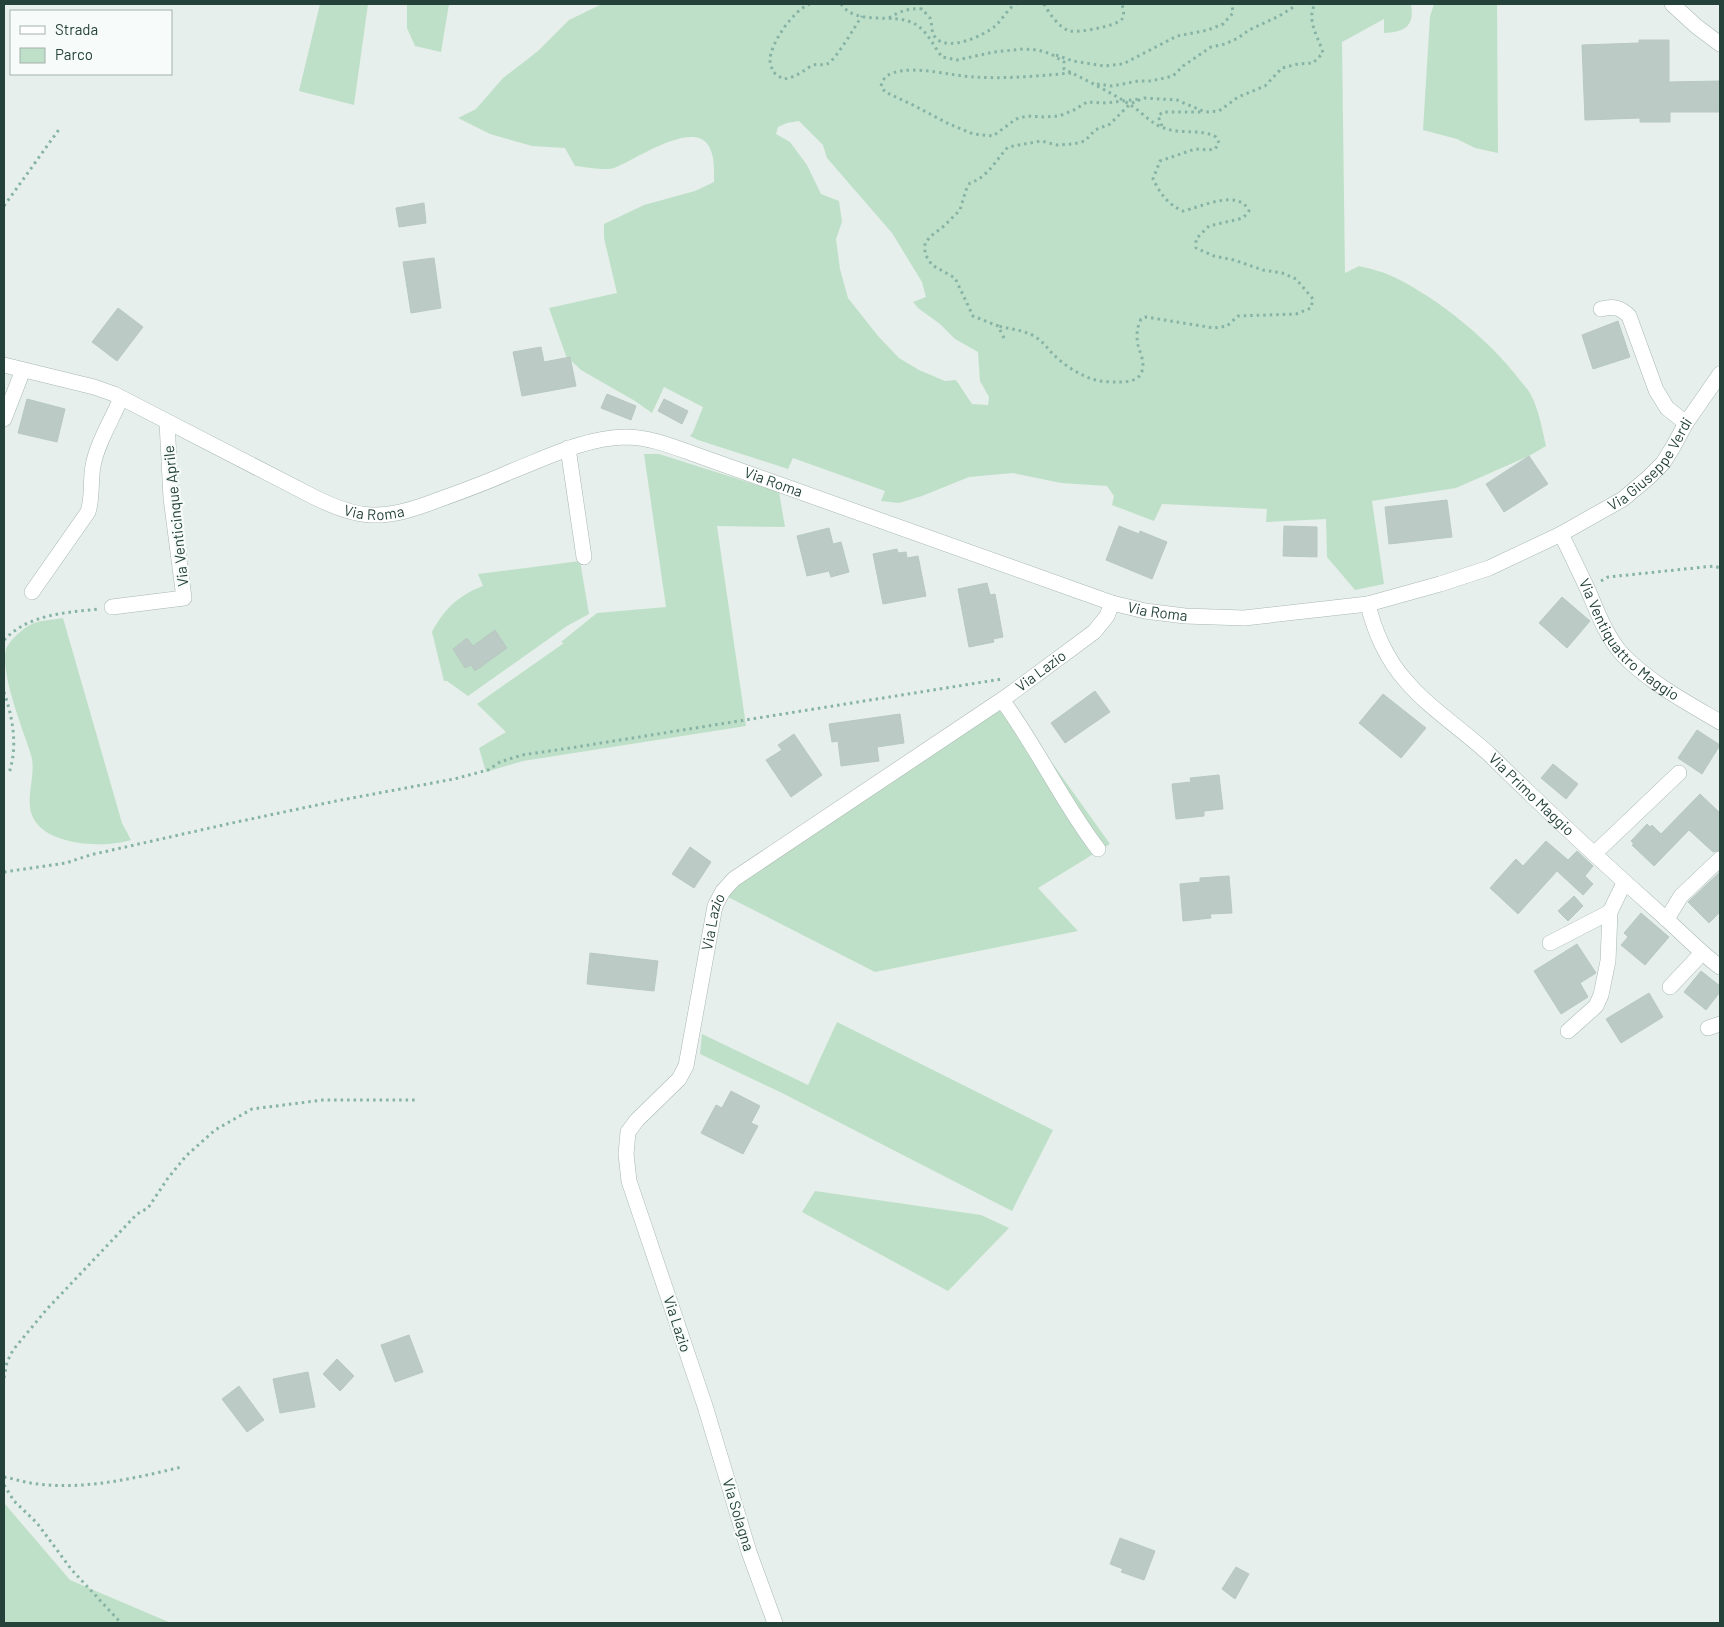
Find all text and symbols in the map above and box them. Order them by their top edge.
legend [10,10,172,75]
text: Strada [55,20,98,38]
text: Parco [55,45,93,63]
street label: Via Giuseppe Verdi [1604,413,1695,514]
street label: Via Venticinque Aprile [159,445,191,588]
street label: Via Roma [742,463,805,500]
street label: Via Roma [342,500,406,523]
street label: Via Ventiquattro Maggio [1576,575,1683,704]
street label: Via Roma [1126,597,1189,624]
street label: Via Lazio [1012,646,1069,695]
street label: Via Primo Maggio [1485,749,1578,839]
street label: Via Lazio [697,890,728,952]
street label: Via Lazio [660,1293,696,1354]
street label: Via Solagna [719,1476,759,1553]

